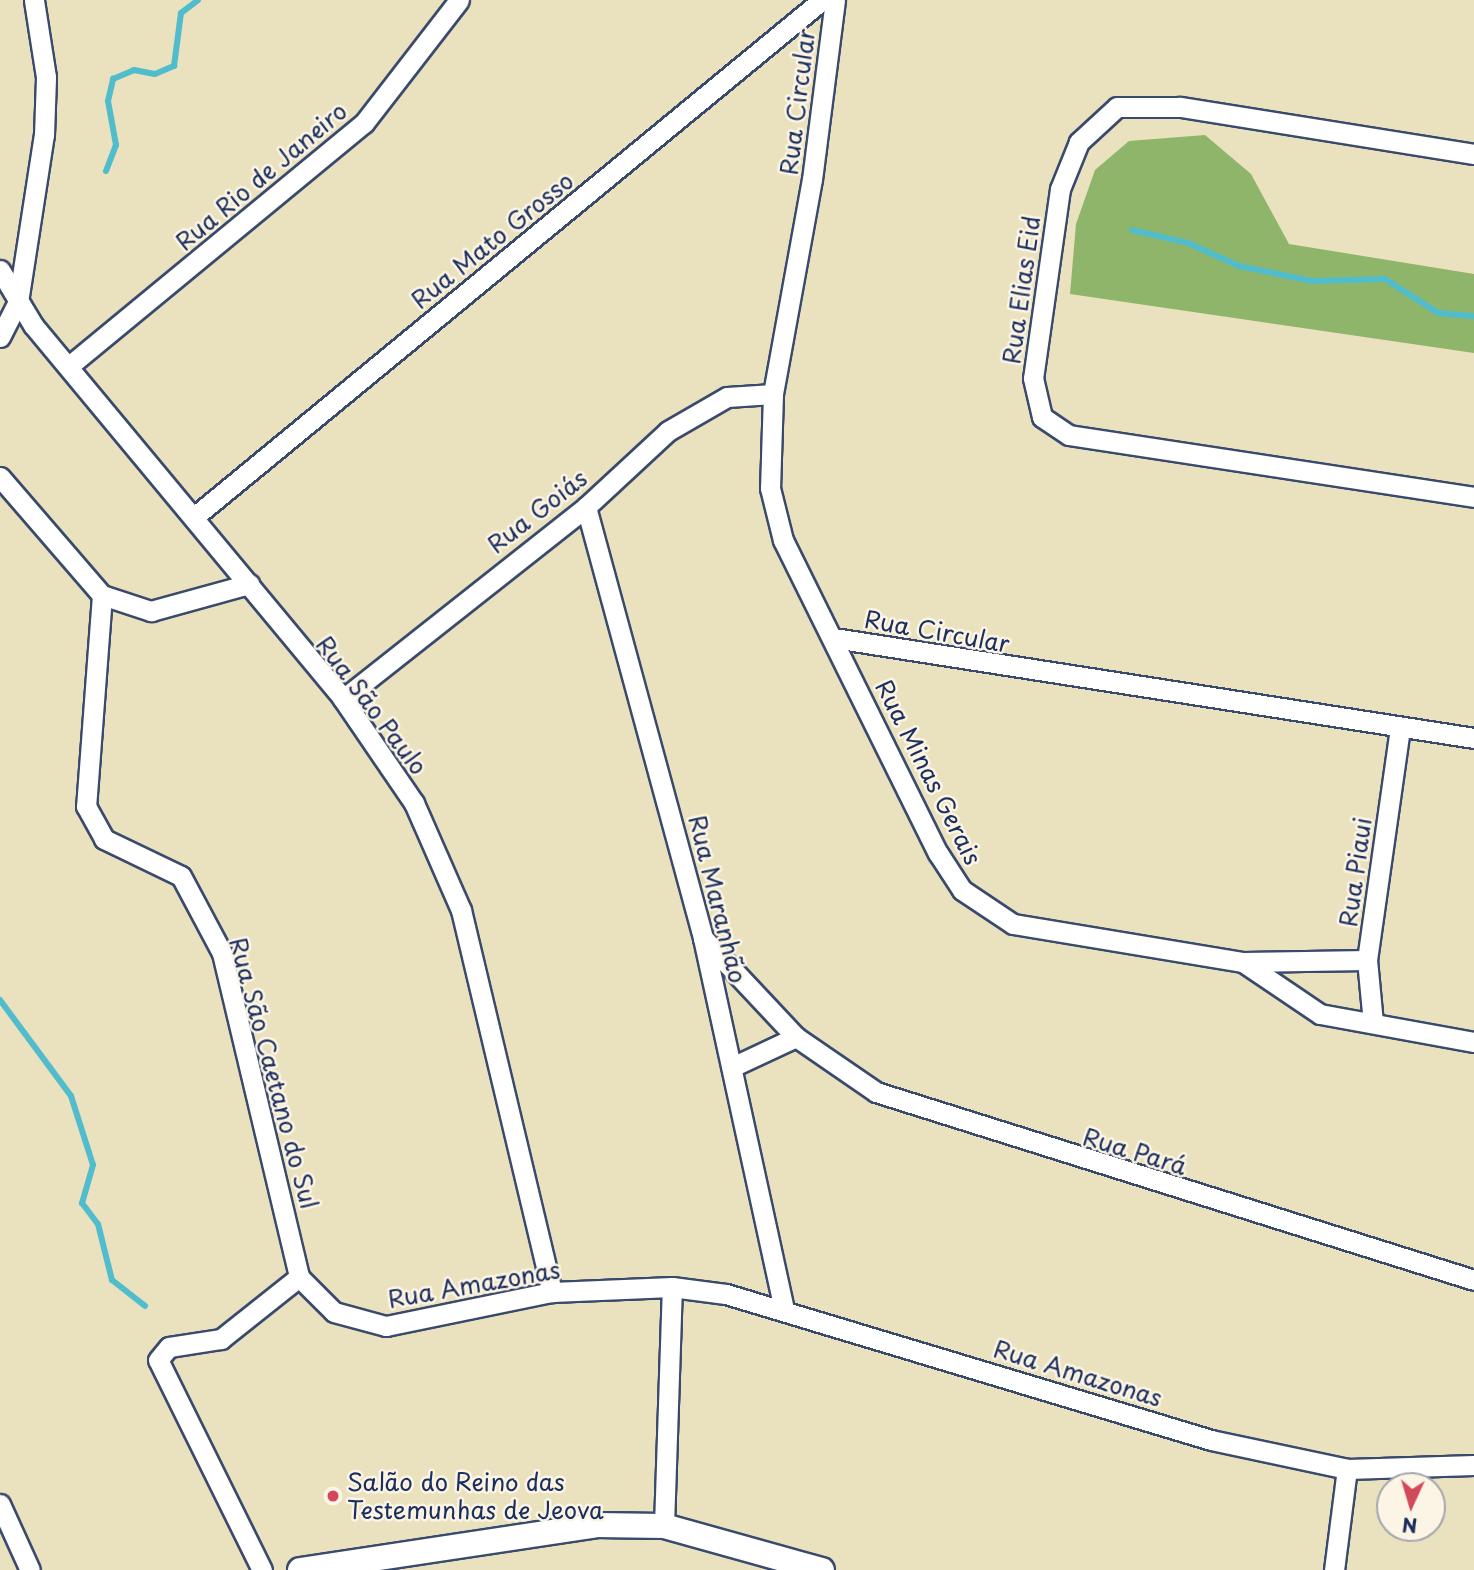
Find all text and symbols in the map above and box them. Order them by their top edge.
street label: Rua Circular [774,27,820,177]
street label: Rua Rio de Janeiro [168,95,354,257]
street label: Rua Mato Grosso [405,166,579,314]
street label: Rua Elias Eid [996,214,1046,366]
street label: Rua Goiás [481,463,593,559]
street label: Rua Circular [862,604,1012,658]
street label: Rua São Paulo [311,630,433,780]
street label: Rua Minas Gerais [870,674,988,870]
street label: Rua Maranhão [683,812,753,986]
street label: Rua Piaui [1333,815,1377,929]
street label: Rua São Caetano do Sul [224,934,324,1212]
street label: Rua Pará [1079,1121,1191,1181]
street label: Rua Amazonas [385,1255,563,1313]
street label: Rua Amazonas [990,1334,1166,1412]
place label: Salão do Reino das Testemunhas de Jeova [347,1468,605,1524]
north arrow [1376,1472,1446,1542]
marker: Salão do Reino das Testemunhas de Jeova [325,1488,341,1504]
text: N [1401,1511,1418,1540]

